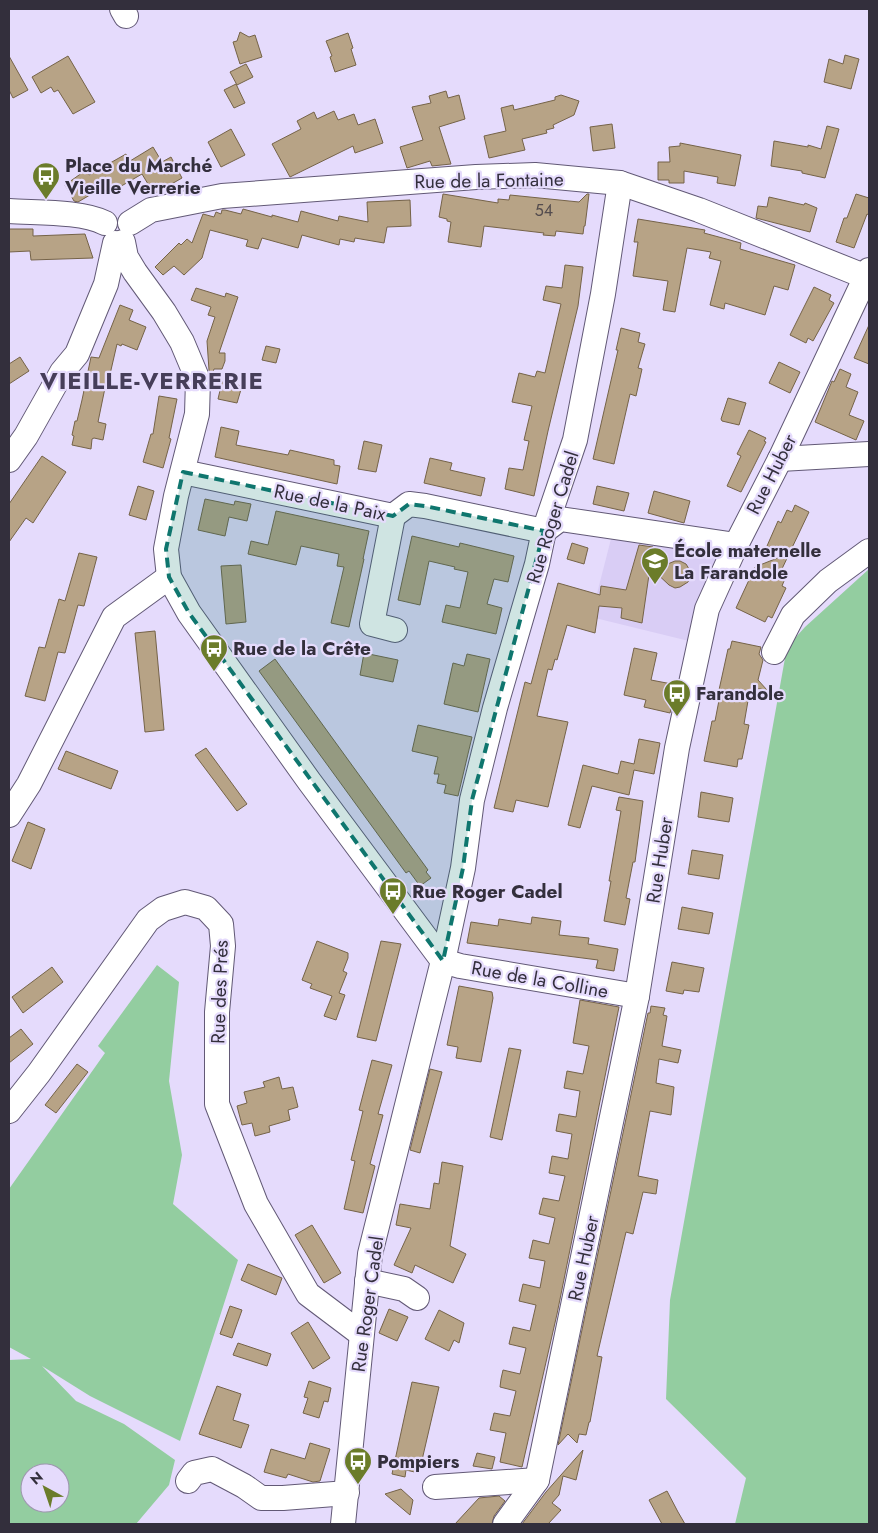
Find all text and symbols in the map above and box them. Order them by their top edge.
place label: Place du Marché Vieille Verrerie [64,152,212,201]
bus stop icon: Place du Marché Vieille Verrerie [31,161,61,200]
street label: Rue de la Fontaine [414,166,564,195]
house number: 54 [535,199,553,222]
district label: VIEILLE-VERRERIE [39,363,264,398]
street label: Rue Huber [740,429,803,519]
street label: Rue Roger Cadel [520,448,585,587]
street label: Rue de la Paix [272,477,388,527]
place label: École maternelle La Farandole [674,537,821,586]
school or university icon: École maternelle La Farandole [640,546,670,585]
bus stop icon: Rue de la Crête [199,633,229,672]
place label: Rue de la Crête [233,635,371,662]
bus stop icon: Farandole [662,678,692,717]
place label: Farandole [696,680,784,707]
street label: Rue Huber [639,815,680,905]
bus stop icon: Rue Roger Cadel [378,876,408,915]
place label: Rue Roger Cadel [412,878,563,905]
street label: Rue des Prés [204,939,235,1044]
street label: Rue de la Colline [469,954,611,1005]
street label: Rue Huber [561,1212,606,1303]
street label: Rue Roger Cadel [345,1234,390,1374]
bus stop icon: Pompiers [343,1446,373,1485]
place label: Pompiers [377,1448,460,1475]
north arrow [20,1463,70,1513]
text: N [26,1467,47,1489]

